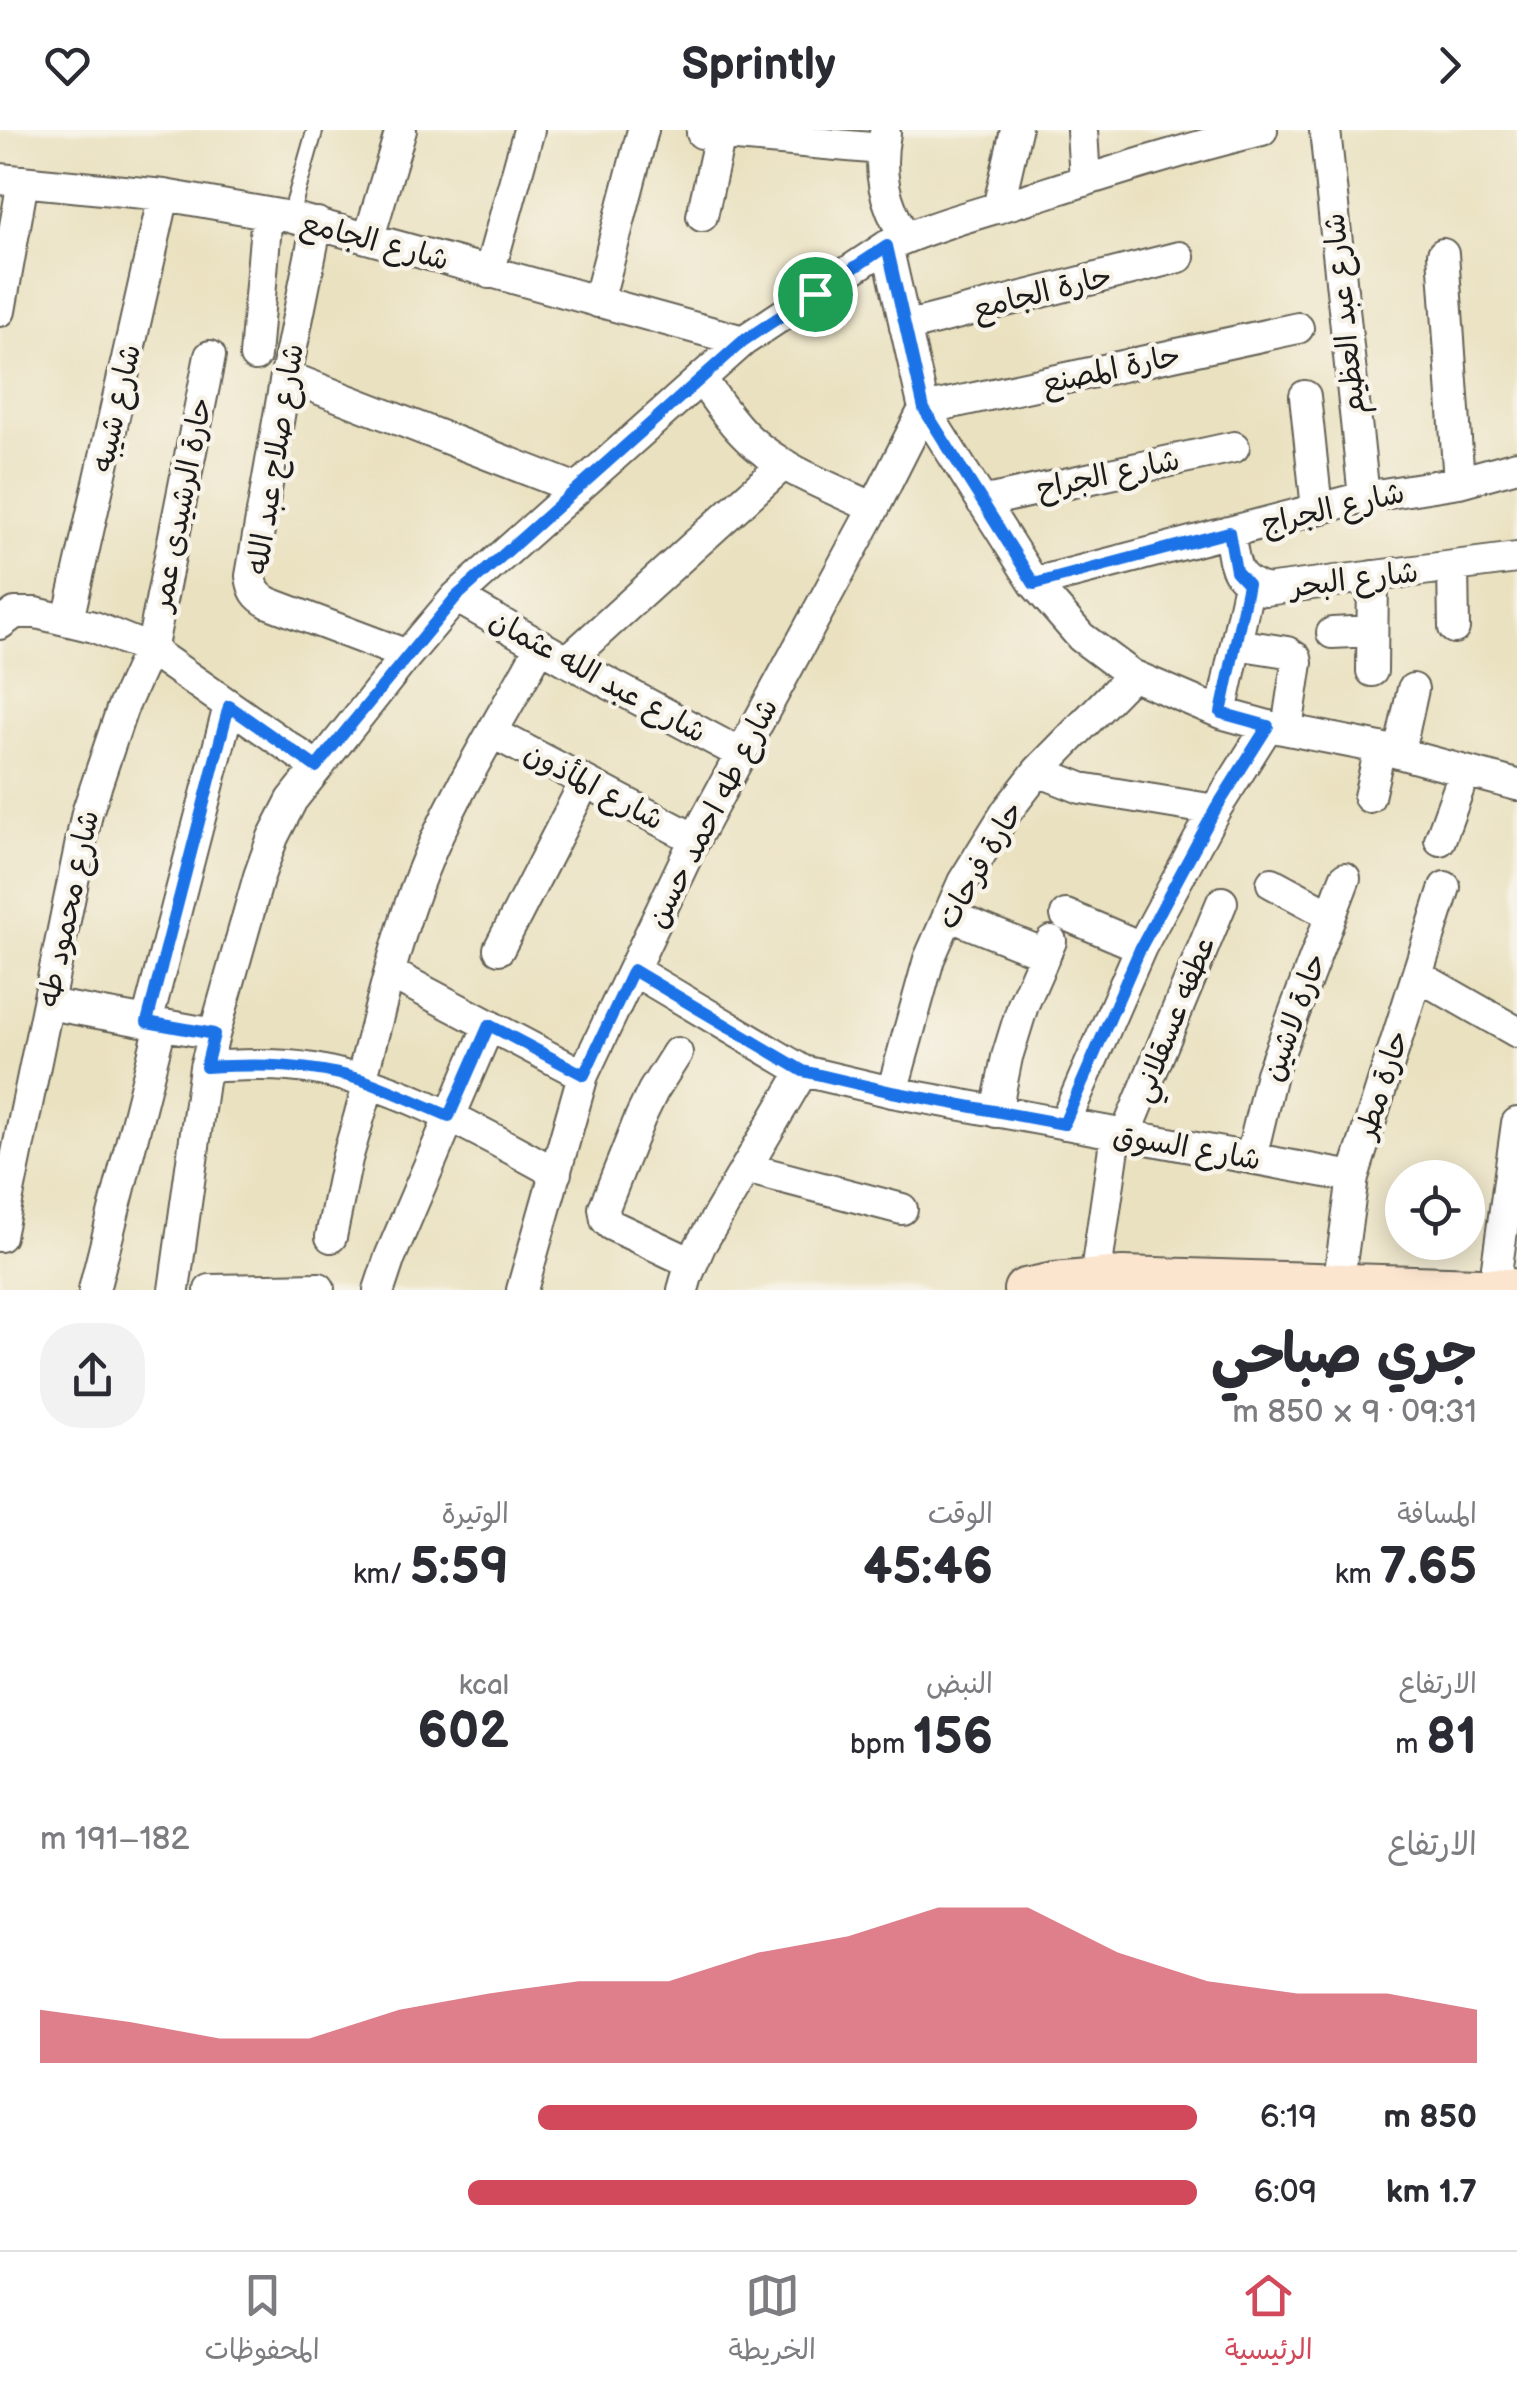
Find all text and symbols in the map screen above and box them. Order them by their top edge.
icon: heart [40,38,95,93]
text: Sprintly [681,38,836,93]
icon: forward [1422,38,1477,93]
street label: شارع الجامع [296,205,453,282]
street label: شارع عبد العظيم [1316,211,1377,417]
pin [773,252,858,337]
street label: حارة الجامع [969,258,1116,331]
icon: arrive [788,267,843,322]
street label: حارة المصنع [1039,338,1184,405]
street label: شارع شيبه [85,341,151,476]
street label: شارع صلاح عبد الله [240,341,314,578]
street label: حارة الرشيدى عمر [143,394,220,617]
street label: شارع الجراح [1033,442,1183,510]
street label: شارع الجراج [1258,475,1409,545]
street label: شارع البحر [1285,554,1421,608]
street label: شارع عبد الله عثمان [482,602,712,753]
street label: شارع طه احمد حسن [639,693,788,935]
street label: شارع المأذون [517,735,669,840]
street label: حارة فرحات [930,795,1032,936]
street label: شارع محمود طه [30,807,109,1012]
street label: عطفه عسقلاني [1124,931,1230,1110]
street label: حارة لاشين [1255,948,1335,1086]
street label: حارة مطر [1348,1026,1417,1146]
street label: شارع السوق [1110,1117,1263,1181]
map controls [1385,1160,1485,1260]
button: locate [1385,1160,1485,1260]
text: جري صباحي [1211,1322,1477,1389]
button: share [40,1323,145,1428]
text: 09:31 · 9 × 850 m [1232,1393,1477,1432]
text: الوتيرة [441,1498,509,1531]
text: الوقت [928,1498,993,1531]
text: المسافة [1397,1498,1477,1531]
text: 5:59 [410,1538,509,1598]
text: 45:46 [863,1538,993,1598]
text: 7.65 [1379,1538,1477,1598]
text: /km [353,1558,410,1591]
text: km [1335,1558,1379,1591]
text: النبض [926,1668,993,1701]
text: الارتفاع [1398,1668,1477,1701]
text: kcal [459,1669,509,1702]
text: 602 [418,1702,509,1762]
text: 156 [913,1708,993,1768]
text: 81 [1426,1708,1477,1768]
text: bpm [850,1728,913,1761]
text: m [1395,1728,1426,1761]
text: 182–191 m [40,1820,189,1859]
text: الارتفاع [1387,1826,1477,1865]
text: 6:19 [1260,2098,1317,2137]
text: 850 m [1383,2098,1477,2137]
text: 6:09 [1254,2173,1317,2212]
text: 1.7 km [1386,2173,1477,2212]
tab: المحفوظات [204,2268,320,2374]
tab: الخريطة [729,2268,816,2374]
tab: الرئيسية [1225,2268,1313,2374]

